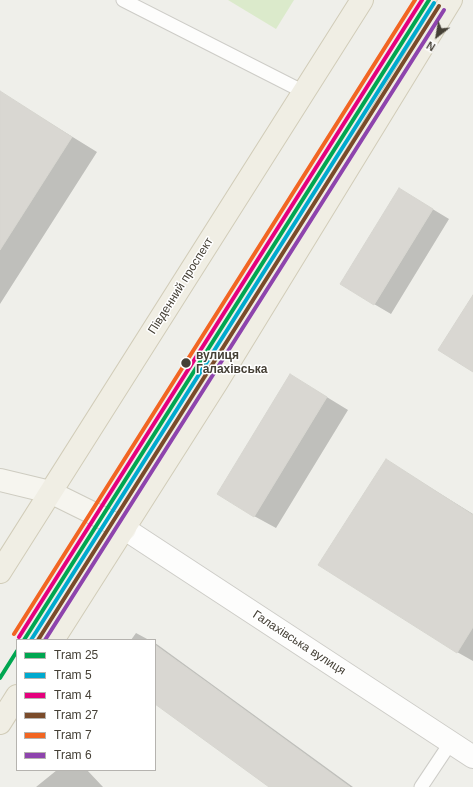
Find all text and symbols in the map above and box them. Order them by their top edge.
north arrow [417,16,457,56]
text: N [424,39,437,53]
street label: Південний проспект [145,235,217,337]
place label: вулиця Галахівська [196,349,267,377]
marker: вулиця Галахівська [179,356,193,370]
street label: Галахівська вулиця [250,608,348,678]
legend [16,639,156,771]
text: Tram 25 [54,648,98,662]
text: Tram 5 [54,668,92,682]
text: Tram 4 [54,688,92,702]
text: Tram 27 [54,708,98,722]
text: Tram 7 [54,728,92,742]
text: Tram 6 [54,748,92,762]

